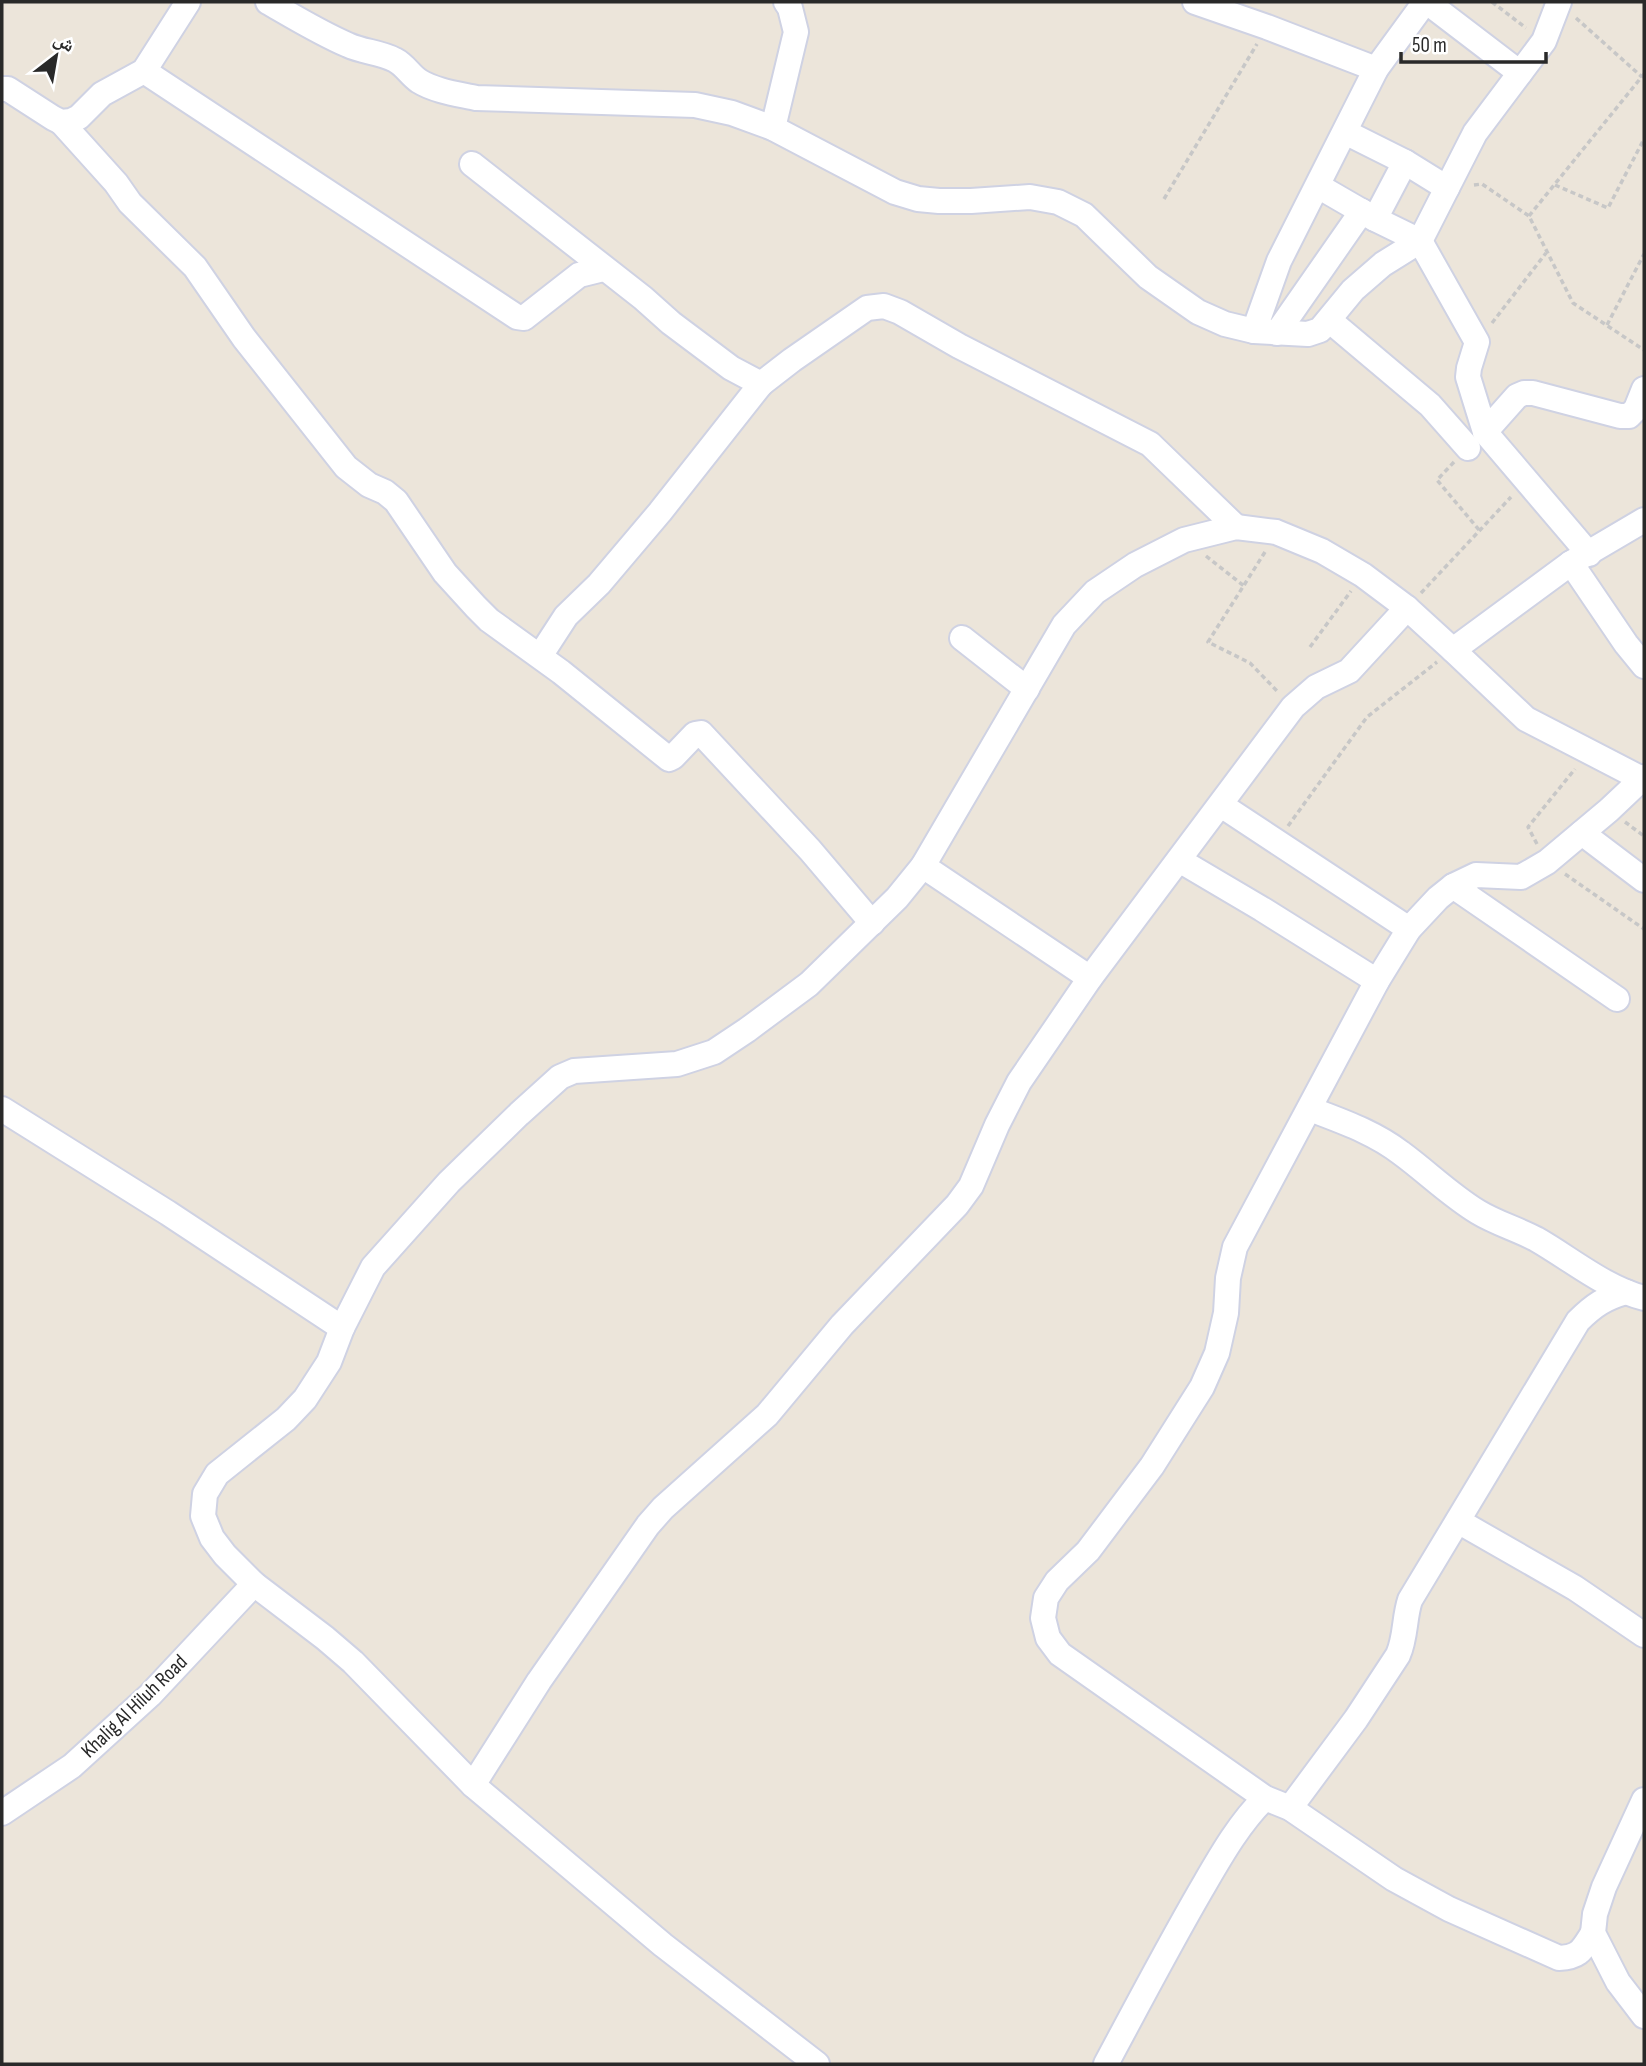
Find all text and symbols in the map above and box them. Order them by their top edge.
north arrow [21,21,91,91]
scale bar [1401,21,1546,65]
text: ش [49,28,79,58]
text: 50 m [1412,33,1447,58]
street label: Khalig Al Hiluh Road [76,1650,193,1763]

